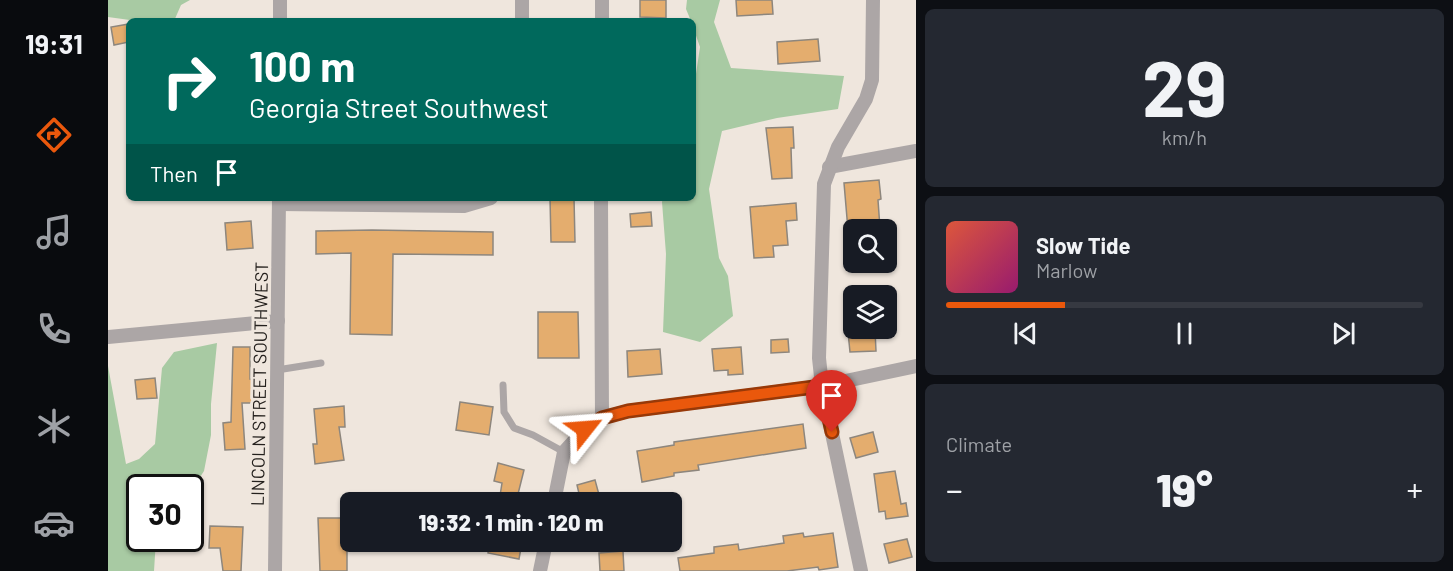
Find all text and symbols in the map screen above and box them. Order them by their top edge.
text: 19:31 [25,27,83,59]
text: 29 [1142,39,1227,133]
text: 100 m [249,40,355,90]
icon: right [150,42,228,120]
text: Georgia Street Southwest [249,91,549,123]
icon: directions [33,114,75,156]
text: km/h [1162,125,1207,149]
icon: arrive [210,156,243,189]
text: Then [150,160,198,186]
icon: music [33,211,75,253]
map controls [843,219,897,339]
button: search [843,219,897,273]
text: Slow Tide [1036,232,1131,258]
text: Marlow [1036,258,1097,282]
street label: LINCOLN STREET SOUTHWEST [246,262,272,506]
button: layers [843,285,897,339]
icon: phone [33,308,75,350]
icon: previous [1009,317,1042,350]
icon: pause [1168,317,1201,350]
icon: next [1327,317,1360,350]
pin [806,370,857,432]
icon: arrive [815,379,848,412]
position arrow [553,397,617,461]
icon: climate [33,405,75,447]
text: Climate [946,432,1012,456]
text: 19° [1156,462,1213,516]
text: − [946,469,963,509]
text: + [1407,469,1423,509]
speed limit sign: 30 [126,474,204,552]
icon: car [33,502,75,544]
text: 19:32 · 1 min · 120 m [419,509,603,535]

